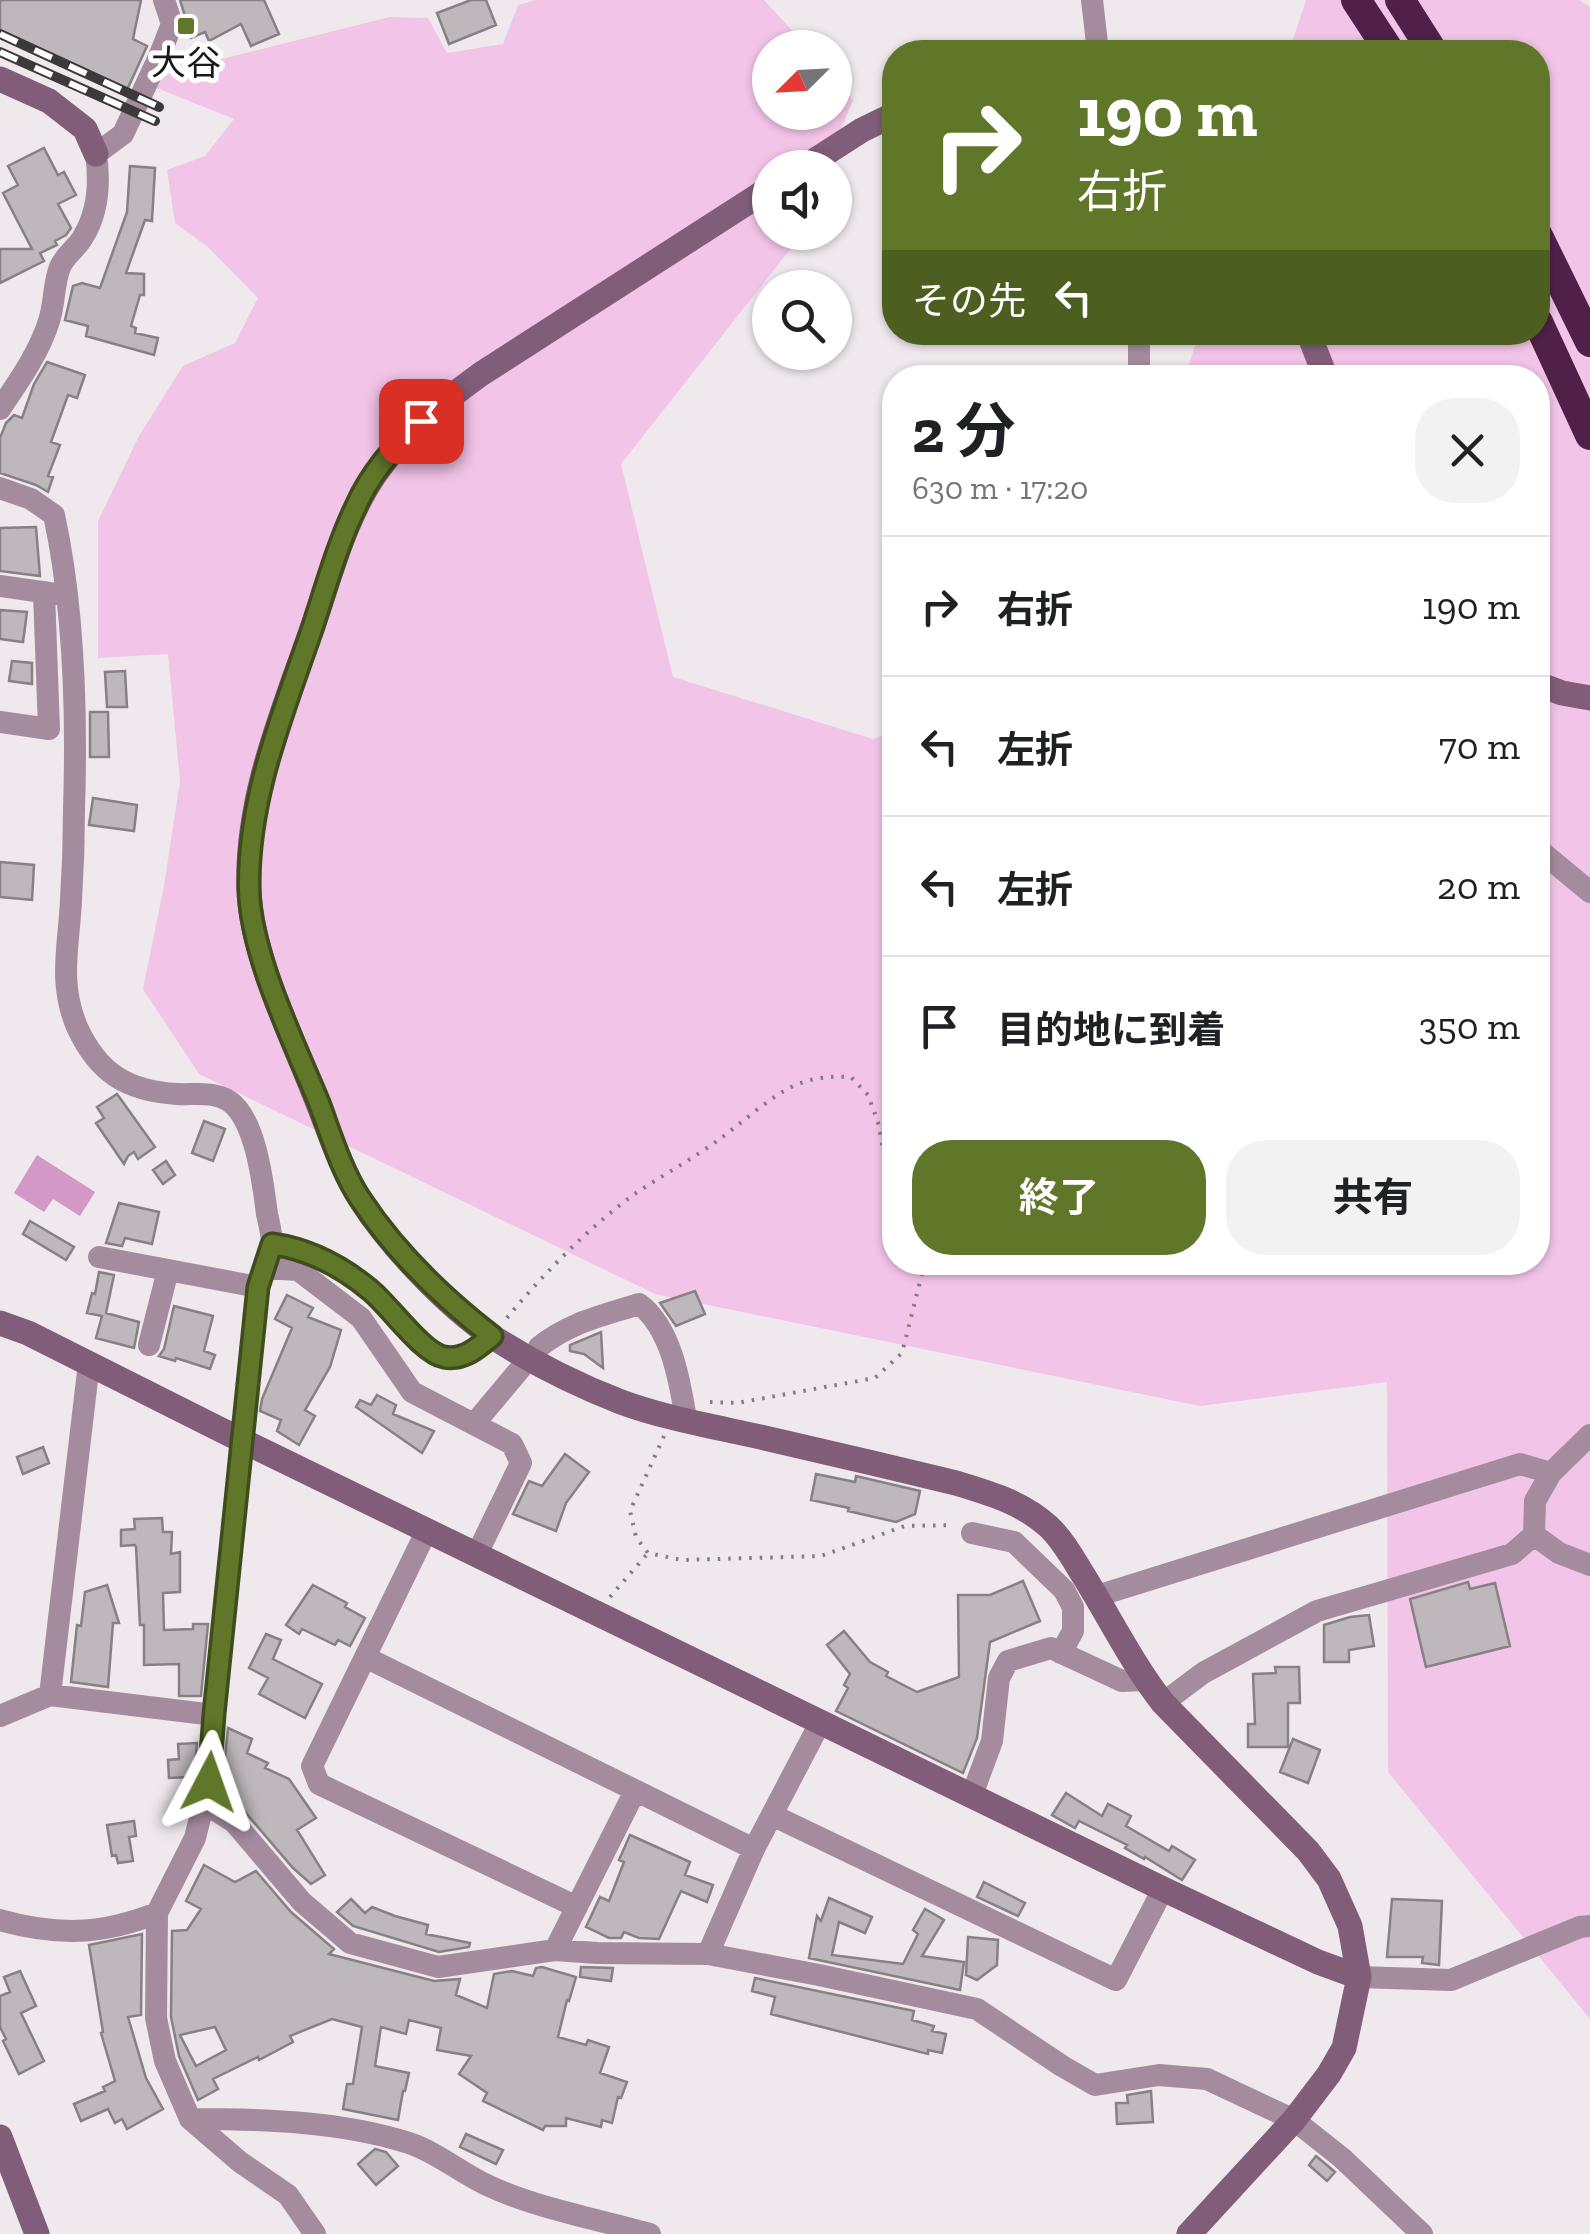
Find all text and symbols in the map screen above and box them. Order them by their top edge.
marker: 大谷 [175,15,197,37]
north arrow [752,30,852,130]
map controls [752,30,852,370]
place label: 大谷 [151,42,221,84]
text: 190 m [1077,70,1257,154]
icon: right [912,80,1042,210]
button: sound [752,150,852,250]
text: 右折 [1077,165,1167,219]
button: search [752,270,852,370]
icon: left [1046,270,1101,325]
text: その先 [912,278,1026,324]
pin [379,379,464,464]
icon: arrive [394,394,449,449]
text: 2 分 [912,395,1015,467]
button: close [1415,398,1520,503]
text: 630 m · 17:20 [912,469,1088,507]
icon: right [912,579,967,634]
text: 190 m [1422,583,1520,629]
text: 右折 [997,587,1073,633]
icon: left [912,719,967,774]
text: 70 m [1439,723,1520,769]
text: 左折 [997,727,1073,773]
icon: left [912,859,967,914]
text: 20 m [1437,863,1520,909]
text: 左折 [997,867,1073,913]
icon: arrive [912,999,967,1054]
text: 350 m [1419,1003,1520,1049]
text: 目的地に到着 [997,1007,1225,1053]
button: 終了 [912,1140,1206,1255]
button: 共有 [1226,1140,1520,1255]
position arrow [157,1730,261,1834]

